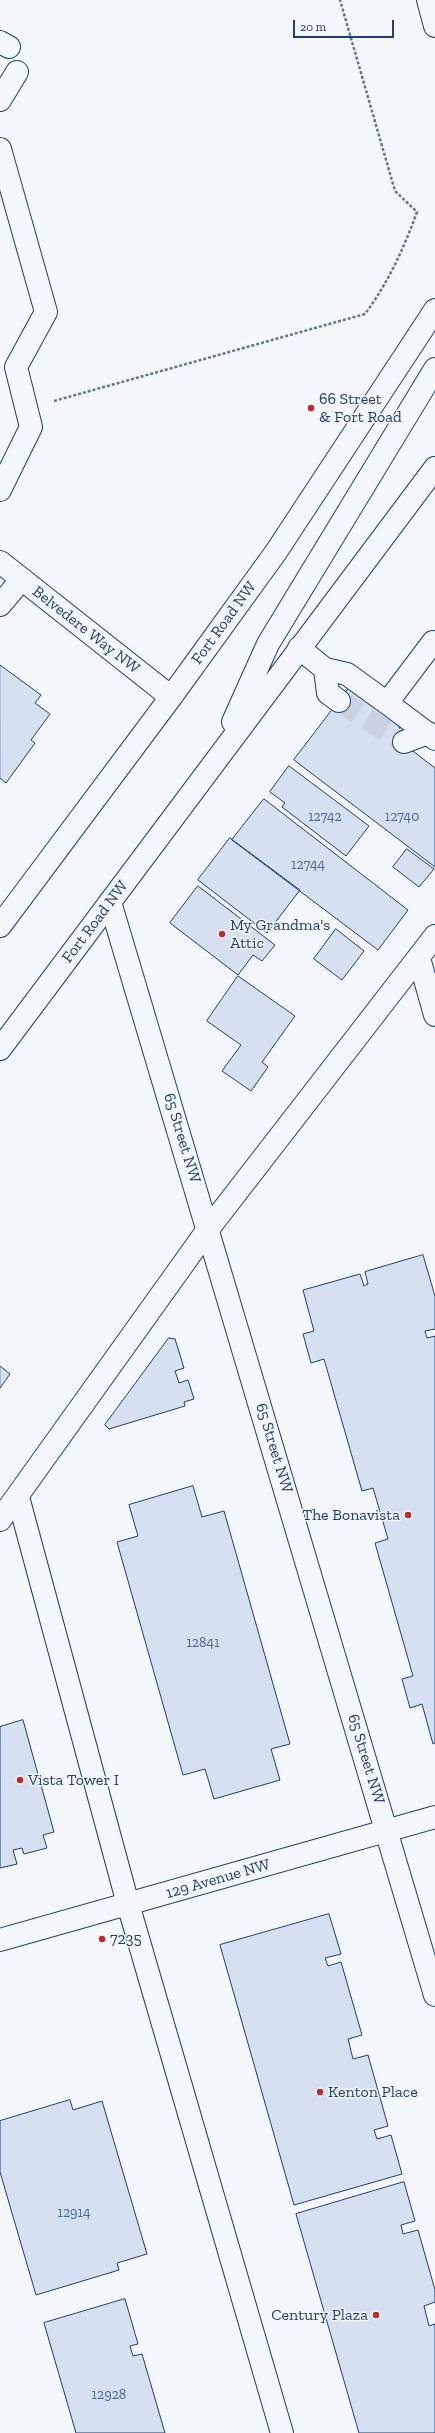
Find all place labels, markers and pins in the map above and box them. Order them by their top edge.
place label: 66 Street & Fort Road [319,389,402,427]
marker: 66 Street & Fort Road [306,403,316,413]
place label: My Grandma's Attic [230,915,330,953]
marker: My Grandma's Attic [217,929,227,939]
place label: The Bonavista [302,1505,400,1525]
marker: The Bonavista [403,1510,413,1520]
place label: Vista Tower I [28,1770,119,1790]
marker: Vista Tower I [15,1775,25,1785]
place label: 7235 [110,1929,142,1949]
marker: 7235 [97,1934,107,1944]
place label: Kenton Place [328,2082,418,2102]
marker: Kenton Place [315,2087,325,2097]
place label: Century Plaza [271,2305,368,2325]
marker: Century Plaza [371,2310,381,2320]

